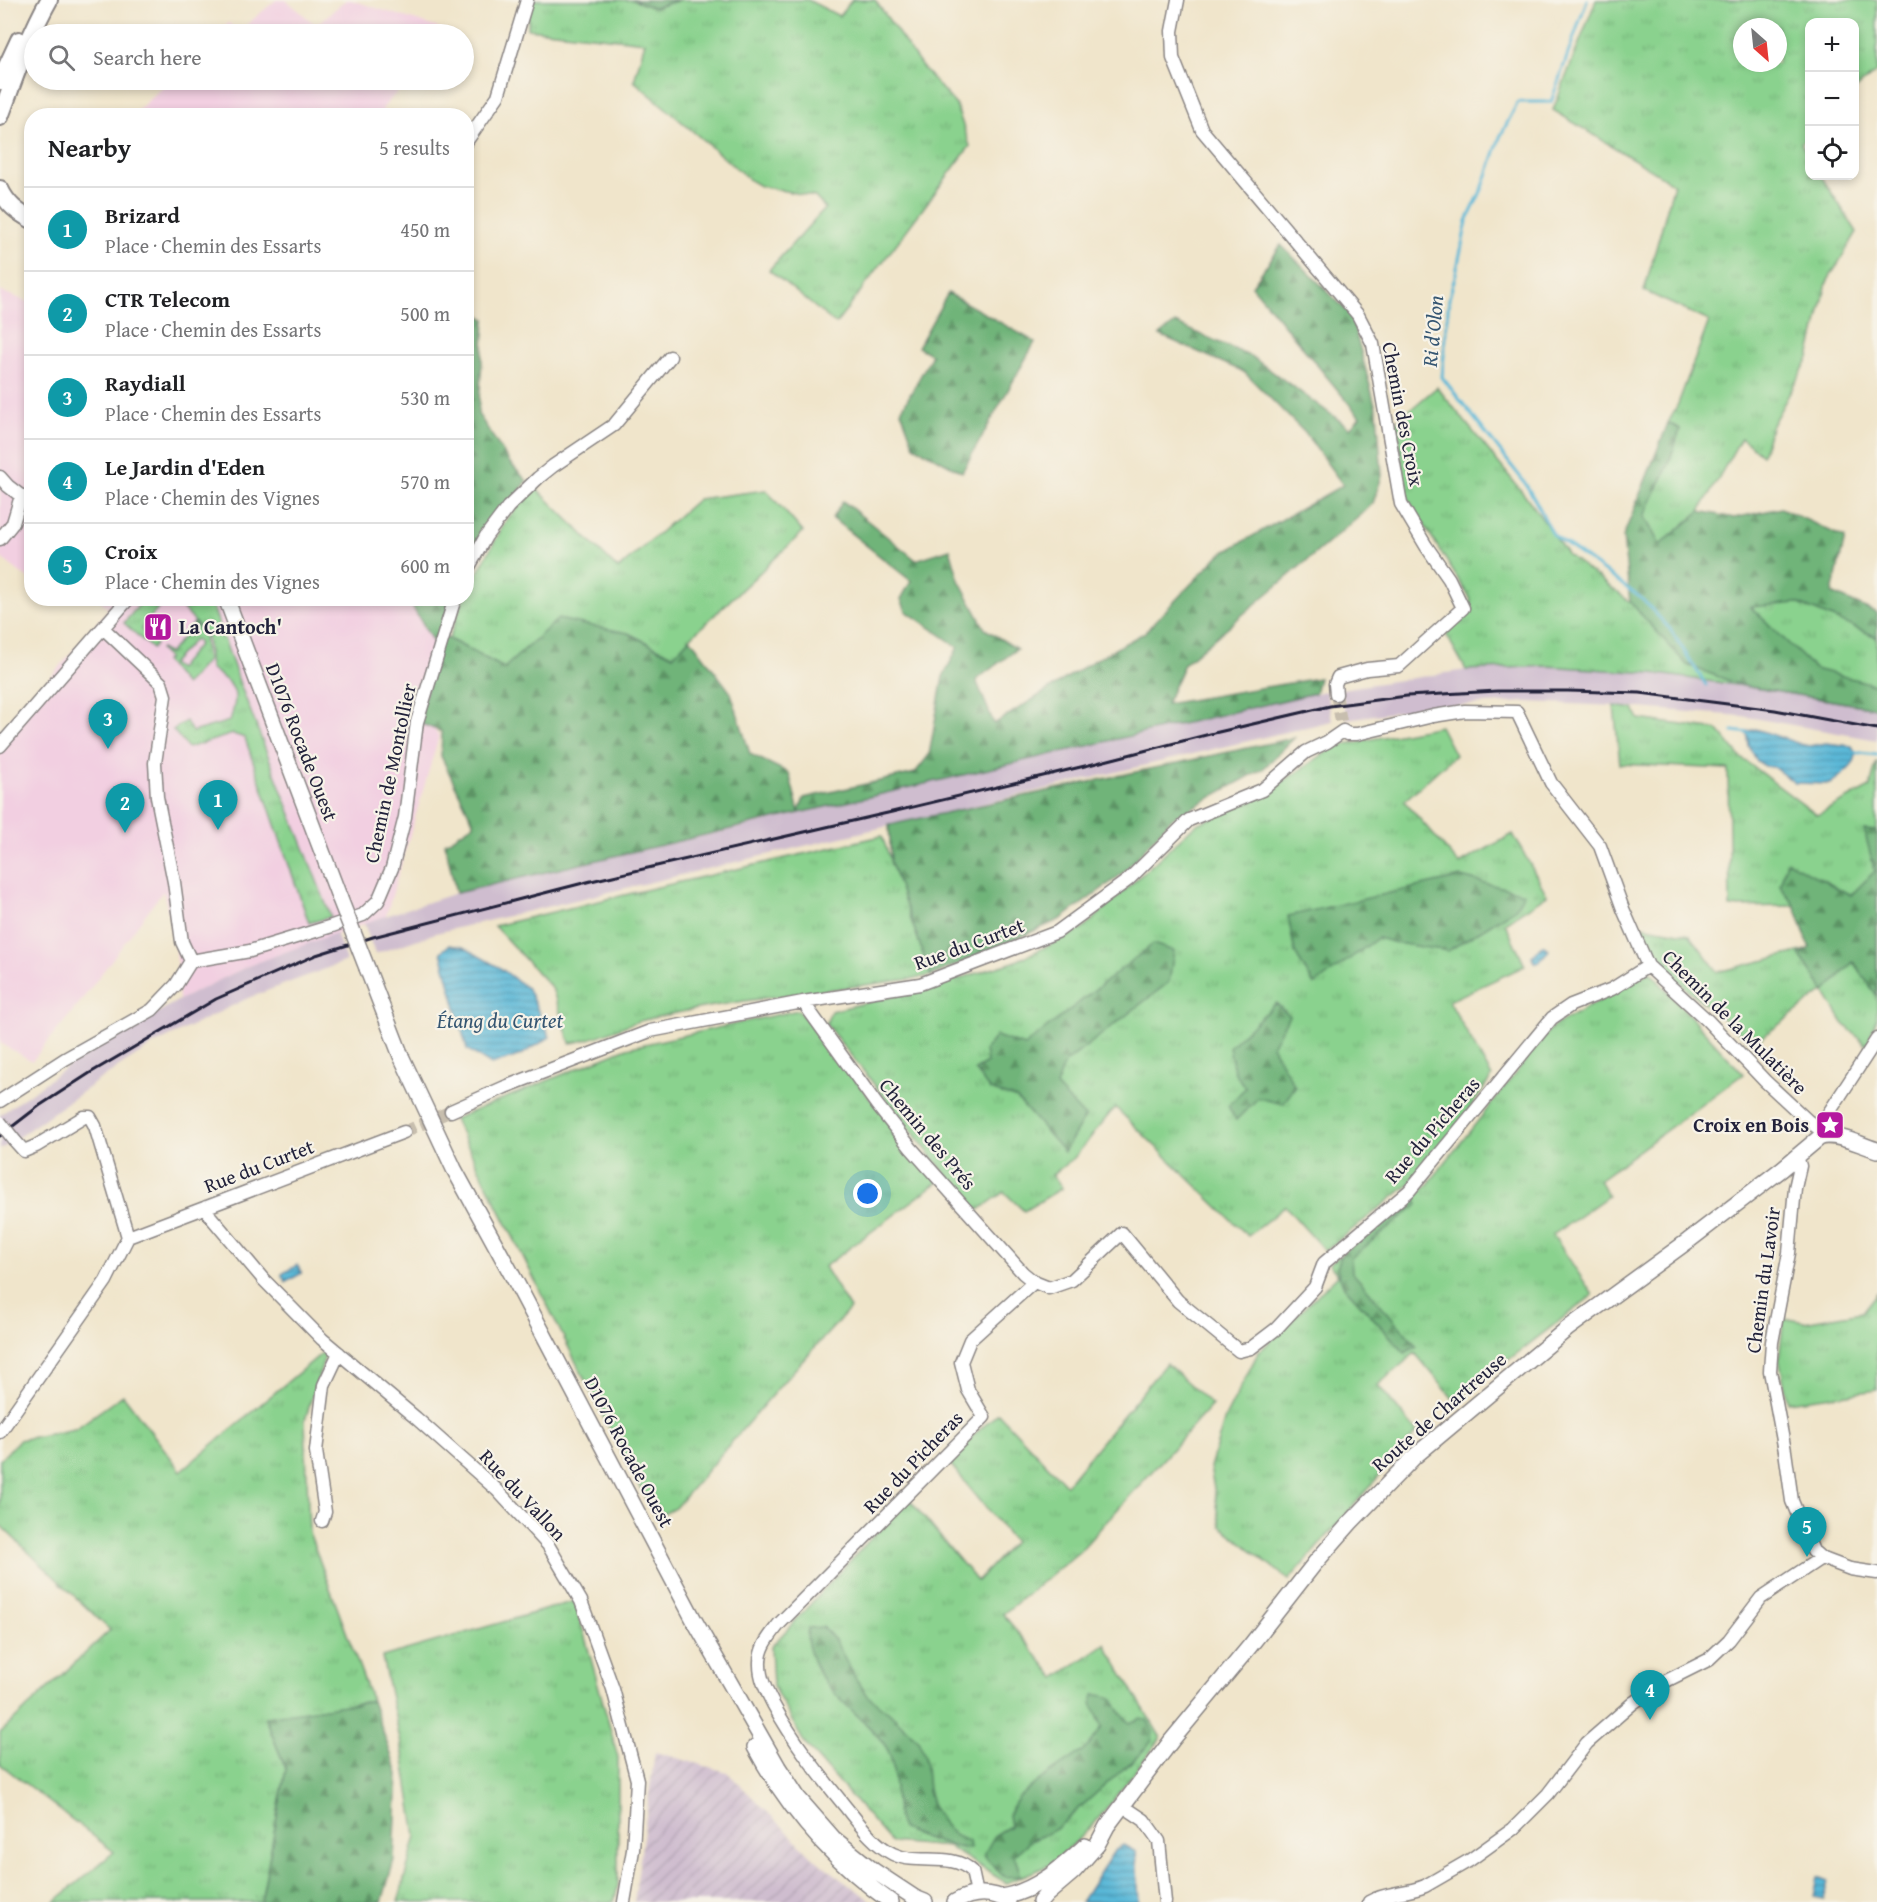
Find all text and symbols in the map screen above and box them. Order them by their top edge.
north arrow [1733,18,1787,72]
map controls [1805,18,1859,180]
button: + [1805,18,1859,72]
search box [24,24,474,90]
icon: search [45,41,78,74]
text: Search here [93,41,202,73]
button: − [1805,72,1859,126]
button: locate [1805,126,1859,180]
text: Nearby [48,128,131,167]
text: 5 results [379,133,450,162]
text: Brizard [105,199,180,231]
text: 1 [62,215,73,244]
text: 450 m [400,215,450,244]
text: Place · Chemin des Essarts [105,231,321,260]
text: CTR Telecom [105,283,230,315]
water label: Ri d'Olon [1414,293,1451,369]
text: 2 [62,299,73,328]
text: 500 m [400,299,450,328]
text: Place · Chemin des Essarts [105,315,321,344]
street label: Chemin des Croix [1375,339,1432,489]
text: Raydiall [105,367,186,399]
text: 3 [62,383,73,412]
text: 530 m [400,383,450,412]
text: Place · Chemin des Essarts [105,399,321,428]
text: Le Jardin d'Eden [105,451,265,483]
text: 4 [62,467,73,496]
text: 570 m [400,467,450,496]
text: Place · Chemin des Vignes [105,483,320,512]
text: Croix [105,535,157,567]
text: 5 [62,551,73,580]
text: 600 m [400,551,450,580]
text: Place · Chemin des Vignes [105,567,320,596]
restaurant icon: La Cantoch' [142,611,174,643]
place label: La Cantoch' [179,612,282,641]
street label: D1076 Rocade Ouest [259,659,346,825]
street label: Chemin de Montollier [356,680,423,865]
pin: 3 [88,700,128,749]
pin: 1 [198,780,238,830]
pin: 2 [106,784,144,833]
street label: Rue du Curtet [910,910,1028,977]
street label: Chemin de la Mulatière [1656,943,1814,1101]
water label: Étang du Curtet [436,1005,564,1036]
street label: Rue du Picheras [1377,1070,1486,1189]
street label: Chemin des Prés [873,1072,984,1196]
place icon: Croix en Bois [1814,1109,1846,1141]
place label: Croix en Bois [1693,1110,1809,1139]
street label: Rue du Curtet [200,1131,318,1200]
your location [853,1179,882,1208]
street label: Chemin du Lavoir [1738,1205,1787,1355]
street label: Route de Chartreuse [1365,1345,1512,1478]
street label: D1076 Rocade Ouest [577,1371,681,1532]
street label: Rue du Picheras [856,1404,969,1520]
street label: Rue du Vallon [473,1442,574,1547]
pin: 5 [1788,1508,1826,1557]
pin: 4 [1630,1670,1670,1720]

